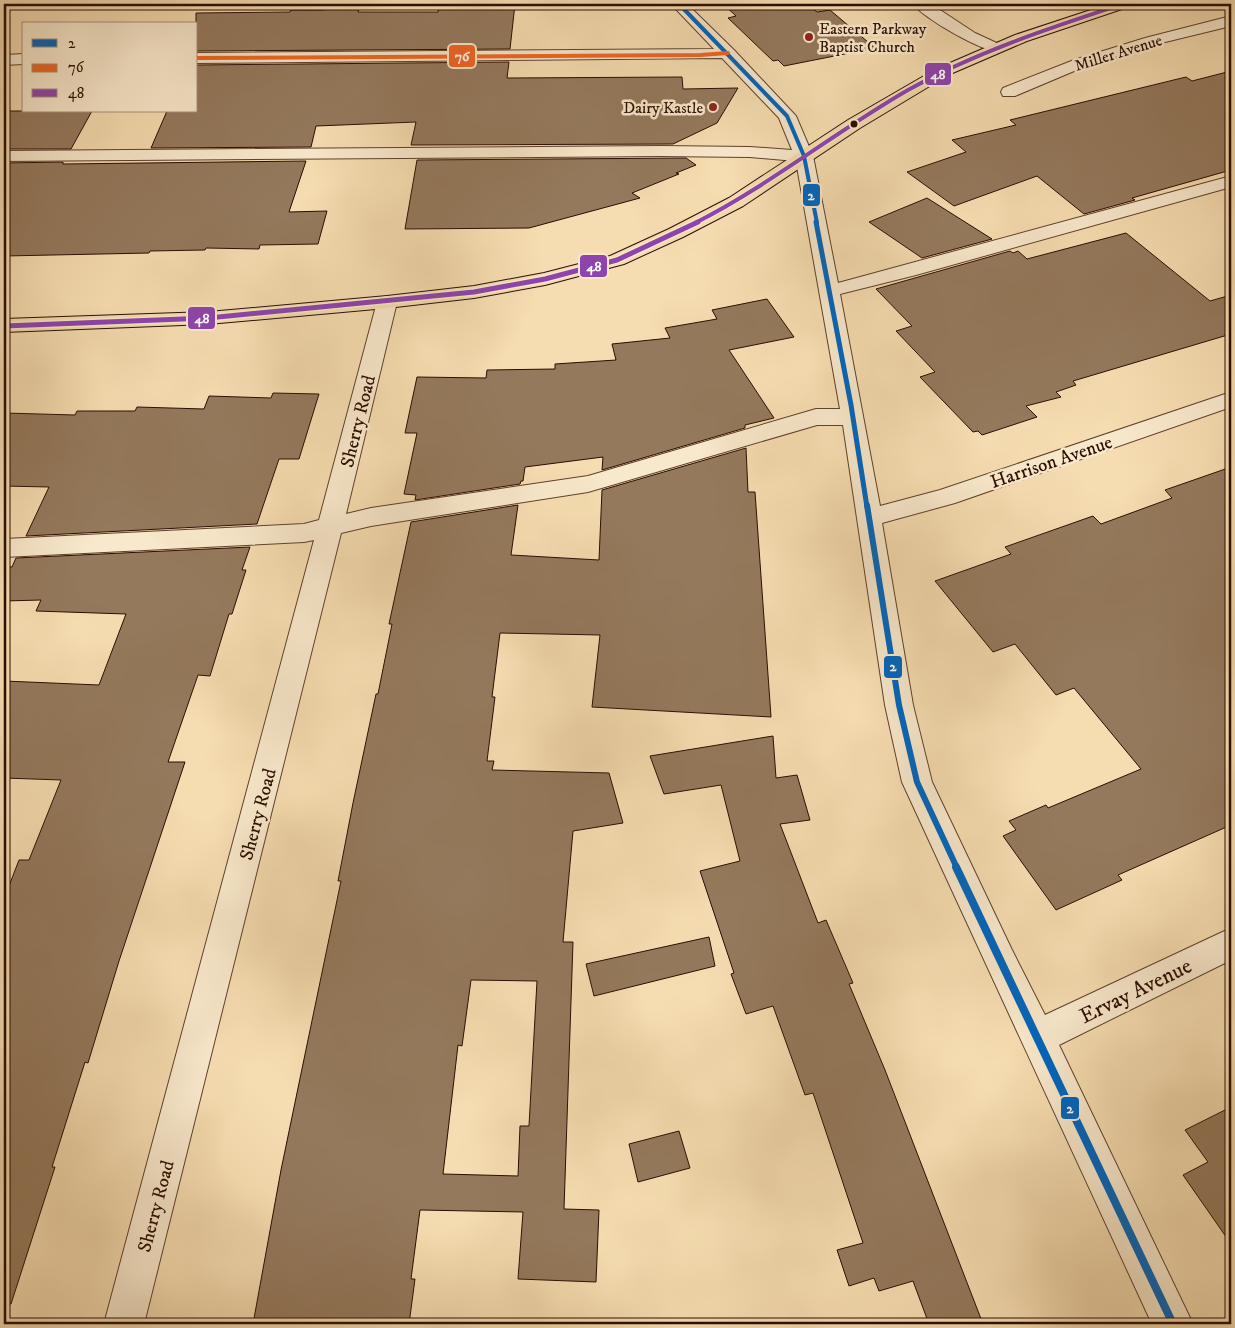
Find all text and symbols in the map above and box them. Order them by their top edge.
place label: Eastern Parkway Baptist Church [819,19,927,57]
legend [22,22,198,112]
street label: Miller Avenue [1072,30,1165,76]
marker: Eastern Parkway Baptist Church [803,31,815,43]
text: 2 [68,34,76,53]
line badge: 76 [448,44,476,68]
text: 76 [455,48,470,66]
text: 76 [68,58,85,77]
line badge: 48 [924,62,952,86]
text: 48 [929,66,946,84]
text: 48 [68,84,84,103]
place label: Dairy Kastle [623,98,703,118]
marker: Dairy Kastle [707,101,719,113]
unlabelled marker [849,119,859,129]
line badge: 2 [802,183,821,207]
text: 2 [808,187,816,205]
line badge: 48 [579,254,608,278]
text: 48 [585,258,602,276]
line badge: 48 [187,306,216,330]
text: 48 [193,310,210,328]
street label: Sherry Road [336,372,381,470]
street label: Harrison Avenue [987,431,1116,494]
line badge: 2 [883,655,903,679]
text: 2 [890,658,898,676]
street label: Sherry Road [235,765,282,863]
street label: Ervay Avenue [1075,953,1196,1030]
line badge: 2 [1060,1096,1080,1120]
text: 2 [1067,1100,1075,1118]
street label: Sherry Road [133,1157,180,1255]

